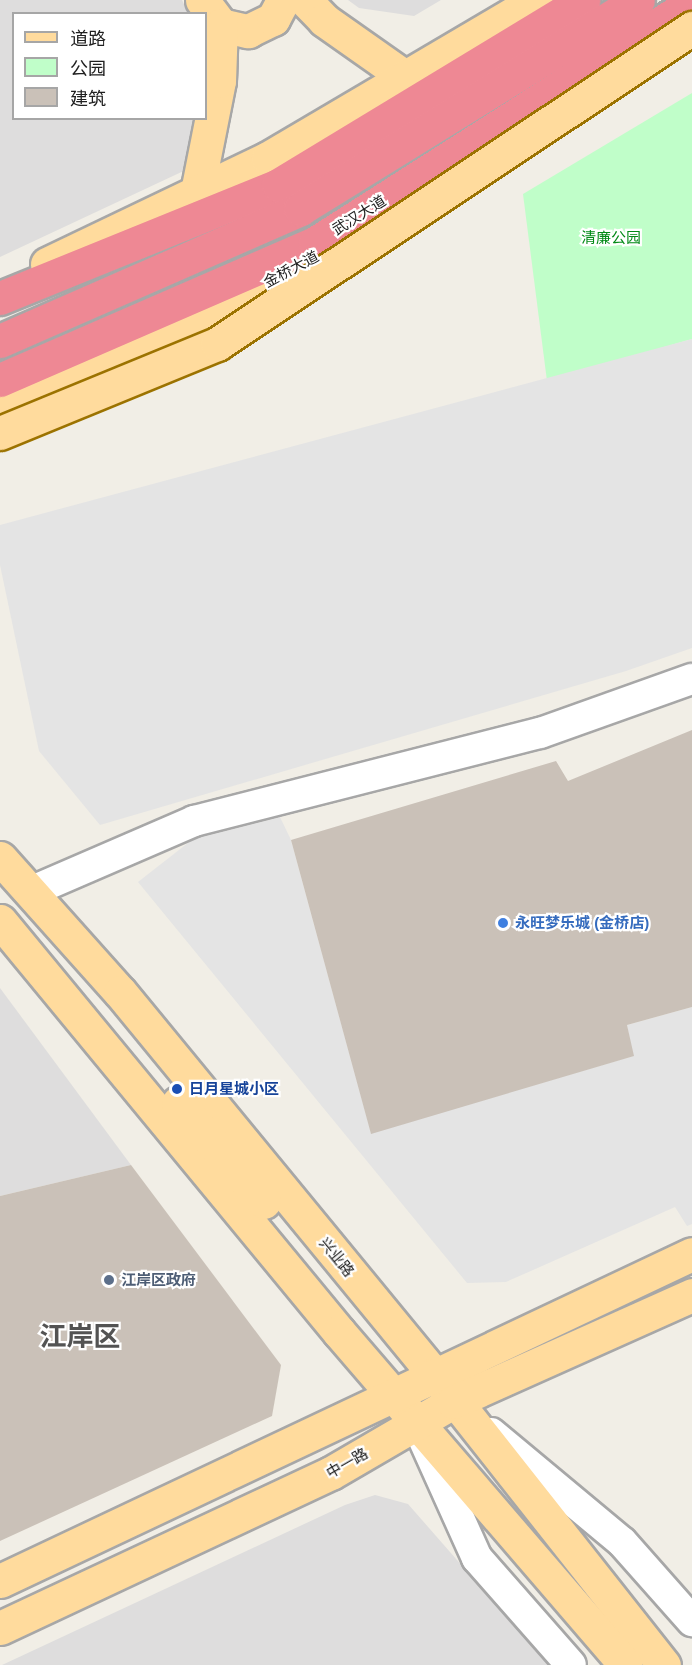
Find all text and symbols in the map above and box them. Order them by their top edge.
legend [12,12,207,120]
text: 道路 [70,29,106,49]
text: 公园 [70,59,106,79]
text: 建筑 [70,89,106,109]
street label: 武汉大道 [329,191,389,239]
park label: 清廉公园 [581,229,641,247]
street label: 金桥大道 [260,247,322,291]
place label: 永旺梦乐城 (金桥店) [515,914,649,932]
marker: 永旺梦乐城 (金桥店) [496,916,510,930]
place label: 日月星城小区 [189,1080,279,1098]
marker: 日月星城小区 [170,1082,184,1096]
street label: 兴业路 [316,1234,358,1280]
place label: 江岸区政府 [121,1271,196,1289]
marker: 江岸区政府 [102,1273,116,1287]
district label: 江岸区 [40,1322,120,1354]
street label: 中一路 [323,1444,371,1482]

